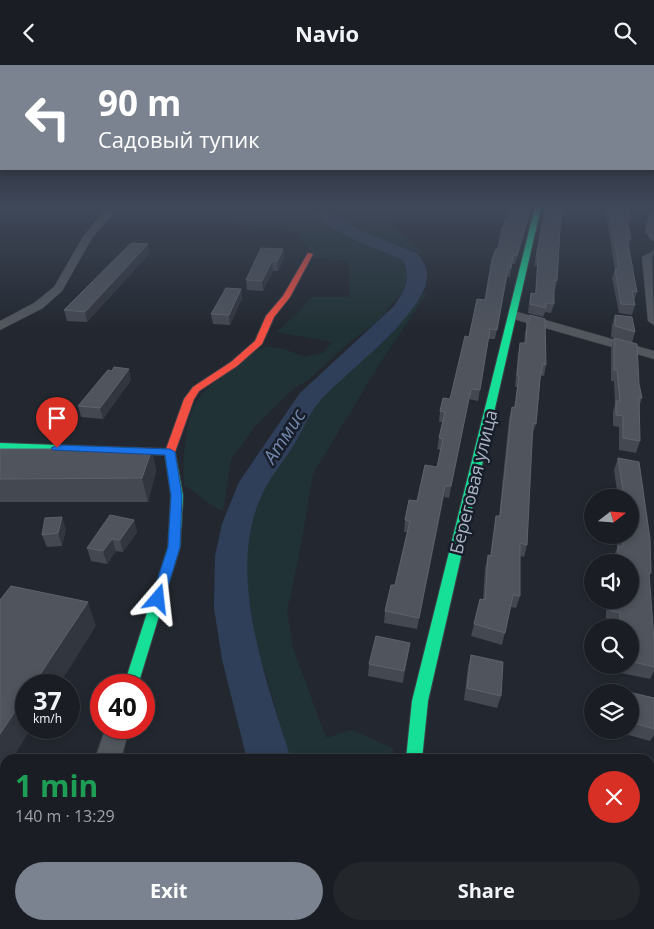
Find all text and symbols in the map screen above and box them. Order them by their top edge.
text: Navio [295,18,359,48]
icon: back [15,19,43,47]
icon: search [611,19,639,47]
text: 90 m [98,79,181,126]
icon: left [15,85,80,150]
text: Садовый тупик [98,124,260,154]
pin [36,397,78,448]
water label: Атмис [256,403,311,470]
icon: arrive [43,404,71,432]
street label: Береговая улица [444,407,503,556]
north arrow [584,489,639,544]
map controls [584,489,639,739]
button: sound [584,554,639,609]
position arrow [131,572,183,624]
button: search [584,619,639,674]
speed limit sign: 40 [90,674,155,739]
text: 37 [33,683,62,717]
button: layers [584,684,639,739]
text: km/h [33,710,62,727]
text: 1 min [15,765,98,806]
button: close [588,771,640,823]
text: 140 m · 13:29 [15,805,115,827]
button: Exit [15,862,323,920]
button: Share [333,862,640,920]

